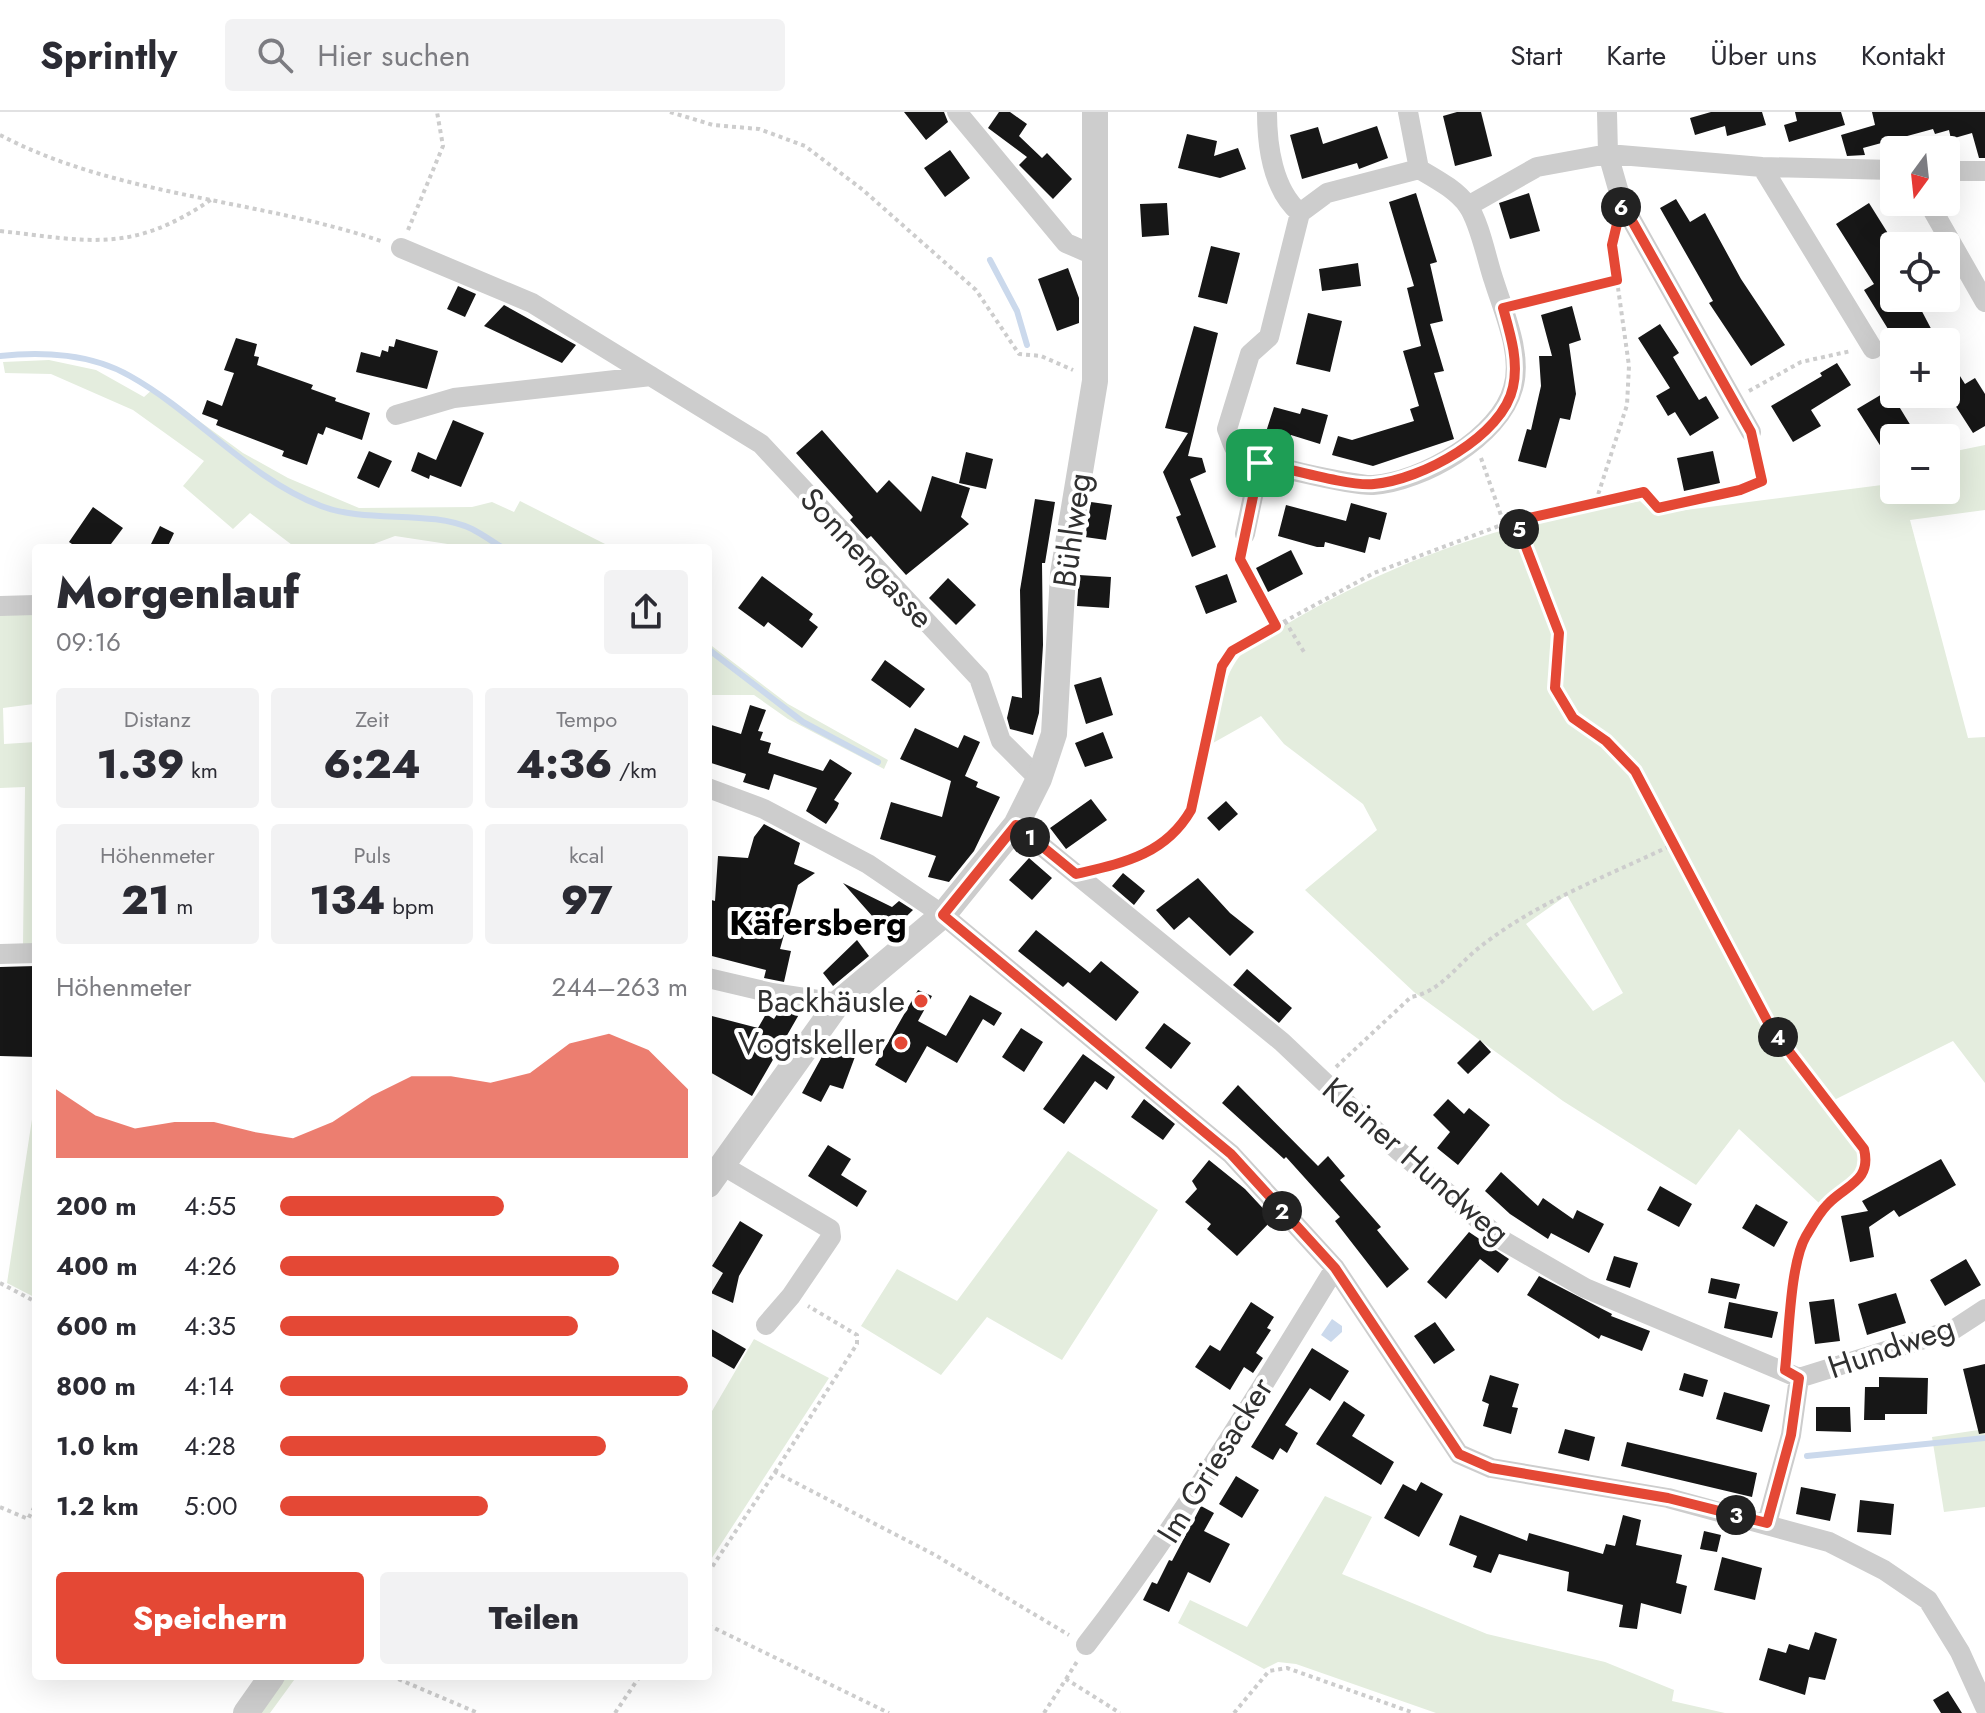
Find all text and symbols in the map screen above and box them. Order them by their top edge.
search box [225,19,785,91]
text: Sprintly [40,28,177,83]
icon: search [253,33,297,77]
text: Hier suchen [317,34,470,77]
text: Start [1510,35,1562,76]
text: Karte [1606,35,1666,76]
text: Über uns [1710,35,1817,76]
text: Kontakt [1861,35,1945,76]
north arrow [1880,136,1960,216]
map controls [1880,136,1960,504]
pin: 6 [1601,187,1641,227]
text: 6 [1614,191,1628,223]
button: locate [1880,232,1960,312]
button: + [1880,328,1960,408]
button: − [1880,424,1960,504]
pin [1226,429,1294,497]
icon: arrive [1238,441,1282,485]
street label: Bühlweg [1041,470,1103,590]
street label: Sonnengasse [790,477,944,639]
pin: 5 [1499,509,1539,549]
text: 5 [1512,513,1526,545]
text: Morgenlauf [56,561,299,625]
button: share [604,570,688,654]
text: 09:16 [56,623,121,661]
text: Distanz [124,703,191,735]
text: Zeit [355,703,389,735]
text: Tempo [556,703,617,735]
text: 1.39 [97,735,185,793]
text: 6:24 [323,735,421,793]
text: 4:36 [516,735,612,793]
text: km [185,754,218,786]
text: /km [612,754,657,786]
pin: 1 [1010,817,1050,857]
text: 1 [1024,821,1036,853]
text: Höhenmeter [100,839,215,871]
text: Puls [353,839,391,871]
text: kcal [569,839,604,871]
text: 21 [121,871,170,929]
text: 134 [310,871,386,929]
text: 97 [561,871,613,929]
text: m [170,890,193,922]
text: bpm [386,890,434,922]
district label: Käfersberg [729,899,907,948]
text: Höhenmeter [56,968,192,1006]
text: 244–263 m [552,968,688,1006]
place label: Backhäusle [757,978,905,1024]
marker: Backhäusle [912,992,930,1010]
pin: 4 [1758,1017,1798,1057]
place label: Vogtskeller [738,1020,885,1066]
text: 4 [1770,1021,1786,1053]
marker: Vogtskeller [892,1034,910,1052]
street label: Kleiner Hundweg [1312,1067,1520,1255]
text: 200 m [56,1187,137,1225]
text: 4:55 [184,1187,236,1225]
pin: 2 [1262,1191,1302,1231]
text: 2 [1275,1195,1289,1227]
text: 400 m [56,1247,138,1285]
text: 4:26 [184,1247,237,1285]
street label: Hundweg [1822,1304,1960,1390]
text: 600 m [56,1307,137,1345]
text: 4:35 [184,1307,236,1345]
text: 800 m [56,1367,136,1405]
text: 4:14 [184,1367,234,1405]
street label: Im Griesacker [1146,1368,1284,1552]
text: 1.0 km [56,1427,139,1465]
text: 4:28 [184,1427,236,1465]
text: 1.2 km [56,1487,139,1525]
text: 5:00 [184,1487,238,1525]
pin: 3 [1716,1495,1756,1535]
text: 3 [1729,1499,1743,1531]
button: Speichern [56,1572,364,1664]
button: Teilen [380,1572,688,1664]

